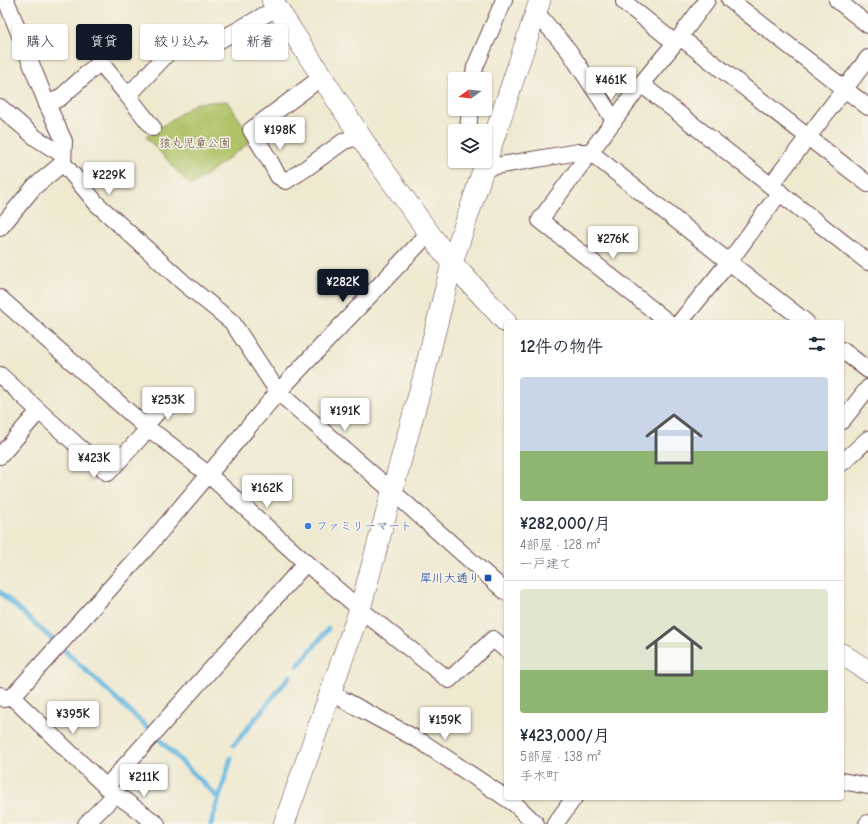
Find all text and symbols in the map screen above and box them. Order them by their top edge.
chip: 購入 [12,24,68,60]
chip: 賃貸 [76,24,132,60]
chip: 絞り込み [140,24,224,60]
chip: 新着 [232,24,288,60]
pin: ¥461K [583,67,639,101]
north arrow [448,72,492,116]
map controls [448,72,492,168]
text: ¥461K [595,72,627,87]
pin: ¥198K [252,117,308,151]
text: ¥198K [264,122,296,137]
button: layers [448,124,492,168]
park label: 猿丸児童公園 [159,136,231,150]
pin: ¥229K [81,162,137,196]
text: ¥229K [92,167,126,182]
pin: ¥276K [585,226,641,260]
text: ¥276K [597,231,629,246]
pin: ¥282K [315,269,371,303]
text: ¥282K [326,274,360,289]
icon: filters [806,333,828,355]
text: 12件の物件 [520,337,603,356]
pin: ¥253K [140,387,196,421]
text: ¥253K [151,392,185,407]
pin: ¥191K [317,398,373,432]
text: ¥191K [330,403,360,418]
icon: home [638,403,710,475]
pin: ¥423K [66,445,122,479]
text: ¥423K [78,450,110,465]
pin: ¥162K [239,475,295,509]
text: ¥162K [251,480,283,495]
text: ¥282,000/月 [520,514,611,533]
place label: ファミリーマート [316,519,412,533]
marker: ファミリーマート [303,521,313,531]
text: 4部屋 · 128 m² [520,537,600,552]
text: 一戸建て [520,556,572,571]
place label: 犀川大通り [420,571,480,585]
marker: 犀川大通り [483,573,493,583]
icon: home [638,615,710,687]
pin: ¥395K [45,701,101,735]
text: ¥395K [56,706,90,721]
pin: ¥159K [417,707,473,741]
text: ¥159K [429,712,461,727]
text: ¥423,000/月 [520,726,610,745]
text: 5部屋 · 138 m² [520,749,601,764]
pin: ¥211K [116,764,172,798]
text: 手木町 [520,768,559,783]
text: ¥211K [129,769,159,784]

